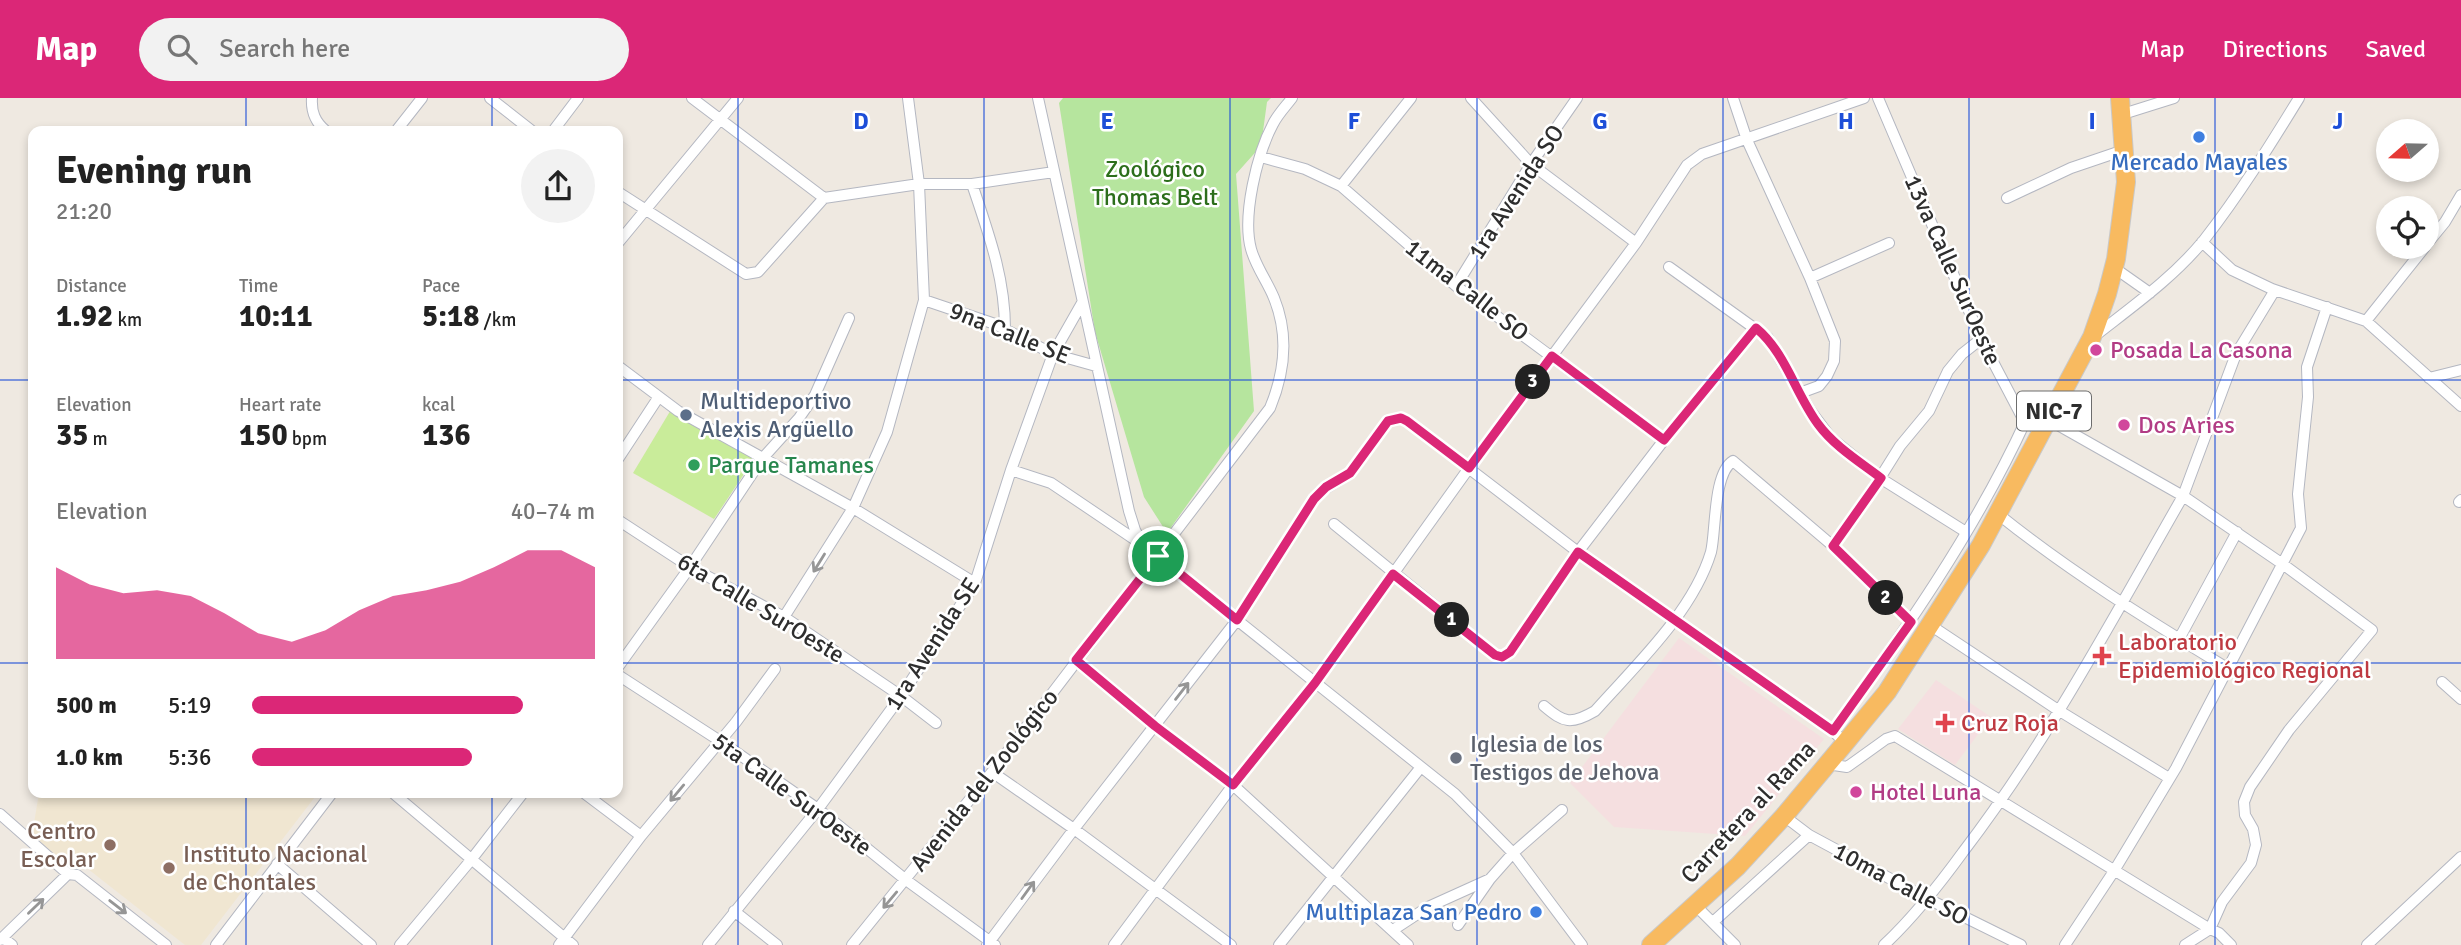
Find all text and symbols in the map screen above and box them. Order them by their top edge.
search box [139,18,629,81]
text: Map [35,29,97,70]
icon: search [163,30,201,68]
text: Search here [219,33,350,65]
text: Map [2140,34,2185,64]
text: Directions [2223,34,2328,64]
text: Saved [2366,34,2426,64]
text: D [853,107,869,136]
text: E [1100,107,1114,136]
text: F [1348,107,1360,136]
text: G [1592,107,1608,136]
text: H [1838,107,1854,136]
text: I [2088,107,2096,136]
text: J [2333,107,2343,136]
street label: 1ra Avenida SO [1461,119,1571,265]
north arrow [2376,119,2440,182]
map controls [2376,119,2439,259]
marker: Mercado Mayales [2191,129,2207,145]
text: Evening run [56,147,252,194]
place label: Mercado Mayales [2110,147,2288,177]
button: share [521,149,595,223]
park label: Zoológico Thomas Belt [1092,154,1218,212]
street label: 13va Calle SurOeste [1898,170,2008,370]
button: locate [2376,196,2439,259]
text: 21:20 [56,197,112,226]
street label: 11ma Calle SO [1399,232,1535,348]
text: Distance [56,274,127,298]
text: Time [239,274,278,298]
text: Pace [422,274,460,298]
street label: 9na Calle SE [945,295,1075,371]
text: 1.92 [56,298,113,335]
text: 10:11 [239,298,313,335]
text: 5:18 [422,298,479,335]
text: km [113,308,142,332]
text: /km [479,308,516,332]
place label: Posada La Casona [2110,335,2293,365]
marker: Posada La Casona [2088,342,2104,358]
pin: 3 [1516,364,1550,400]
text: 3 [1527,369,1538,393]
place label: Multideportivo Alexis Argüello [700,386,854,444]
road number: NIC-7 [2017,392,2091,430]
text: Elevation [56,393,132,417]
text: Heart rate [239,393,321,417]
text: kcal [422,393,455,417]
marker: Multideportivo Alexis Argüello [678,407,694,423]
place label: Dos Aries [2138,410,2235,440]
text: 35 [56,417,88,454]
text: 150 [239,417,288,454]
text: 136 [422,417,471,454]
marker: Dos Aries [2116,417,2132,433]
text: m [88,427,108,451]
text: bpm [288,427,327,451]
place label: Parque Tamanes [708,450,874,480]
marker: Parque Tamanes [686,457,702,473]
text: Elevation [56,497,148,526]
text: 40–74 m [511,497,595,526]
pin [1128,526,1188,586]
icon: arrive [1139,537,1177,575]
street label: 6ta Calle SurOeste [672,546,850,670]
one-way arrow [811,552,825,572]
street label: 1ra Avenida SE [878,572,986,716]
pin: 2 [1868,580,1904,616]
text: 2 [1880,585,1891,609]
pin: 1 [1434,602,1470,638]
text: 1 [1446,607,1457,631]
place label: Laboratorio Epidemiológico Regional [2118,627,2371,685]
marker: Laboratorio Epidemiológico Regional [2092,646,2112,666]
one-way arrow [1175,682,1190,701]
street label: Avenida del Zoológico [903,683,1065,877]
text: 500 m [56,691,117,720]
text: 5:19 [168,691,211,720]
place label: Cruz Roja [1961,708,2059,738]
marker: Cruz Roja [1935,713,1955,733]
street label: 5ta Calle SurOeste [706,726,878,862]
place label: Iglesia de los Testigos de Jehova [1470,729,1660,787]
street label: Carretera al Rama [1674,734,1822,890]
text: 1.0 km [56,743,123,772]
text: 5:36 [168,743,211,772]
marker: Iglesia de los Testigos de Jehova [1448,750,1464,766]
place label: Hotel Luna [1870,777,1981,807]
one-way arrow [669,784,684,802]
marker: Hotel Luna [1848,784,1864,800]
place label: Centro Escolar [20,816,96,874]
street label: 10ma Calle SO [1828,836,1974,932]
marker: Centro Escolar [102,837,118,853]
place label: Instituto Nacional de Chontales [183,839,367,897]
marker: Instituto Nacional de Chontales [161,860,177,876]
one-way arrow [1021,881,1035,900]
one-way arrow [882,890,898,908]
place label: Multiplaza San Pedro [1305,897,1522,927]
one-way arrow [27,898,44,915]
one-way arrow [108,899,127,914]
marker: Multiplaza San Pedro [1528,904,1544,920]

